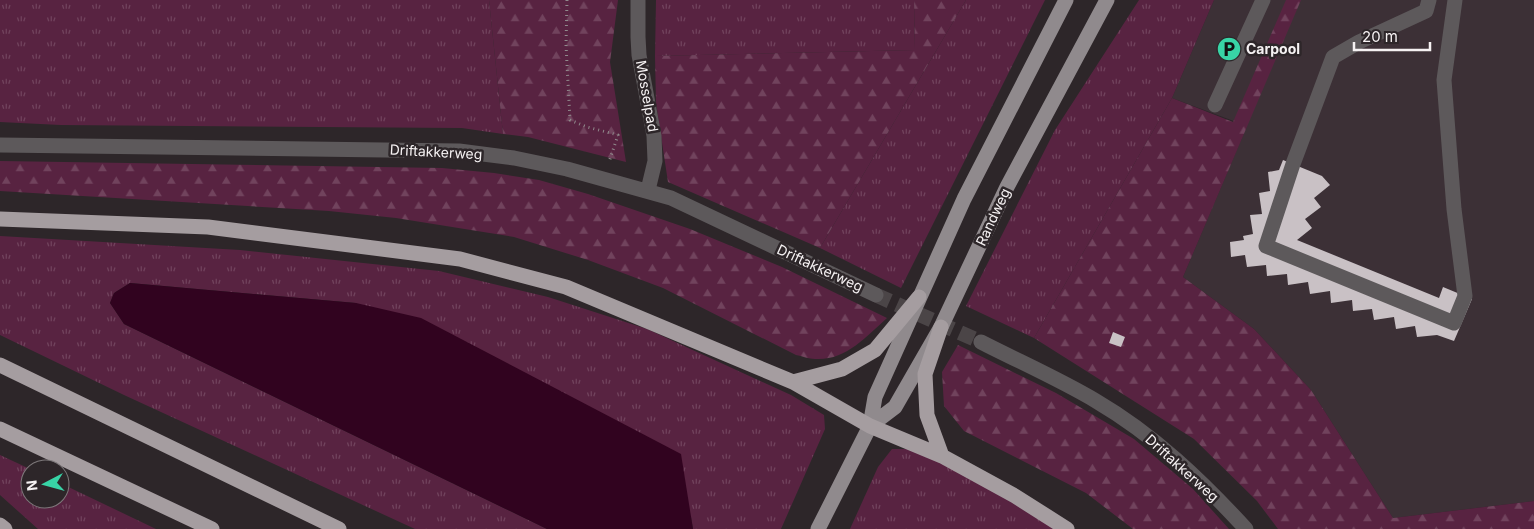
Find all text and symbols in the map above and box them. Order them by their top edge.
scale bar [1354,20,1430,52]
text: 20 m [1362,27,1398,46]
parking icon: Carpool [1216,36,1242,62]
place label: Carpool [1246,40,1300,57]
street label: Mosselpad [633,59,662,133]
street label: Driftakkerweg [389,141,483,162]
street label: Randweg [972,185,1013,248]
street label: Driftakkerweg [775,240,866,295]
street label: Driftakkerweg [1142,430,1222,505]
north arrow [20,459,70,509]
text: N [23,479,41,492]

